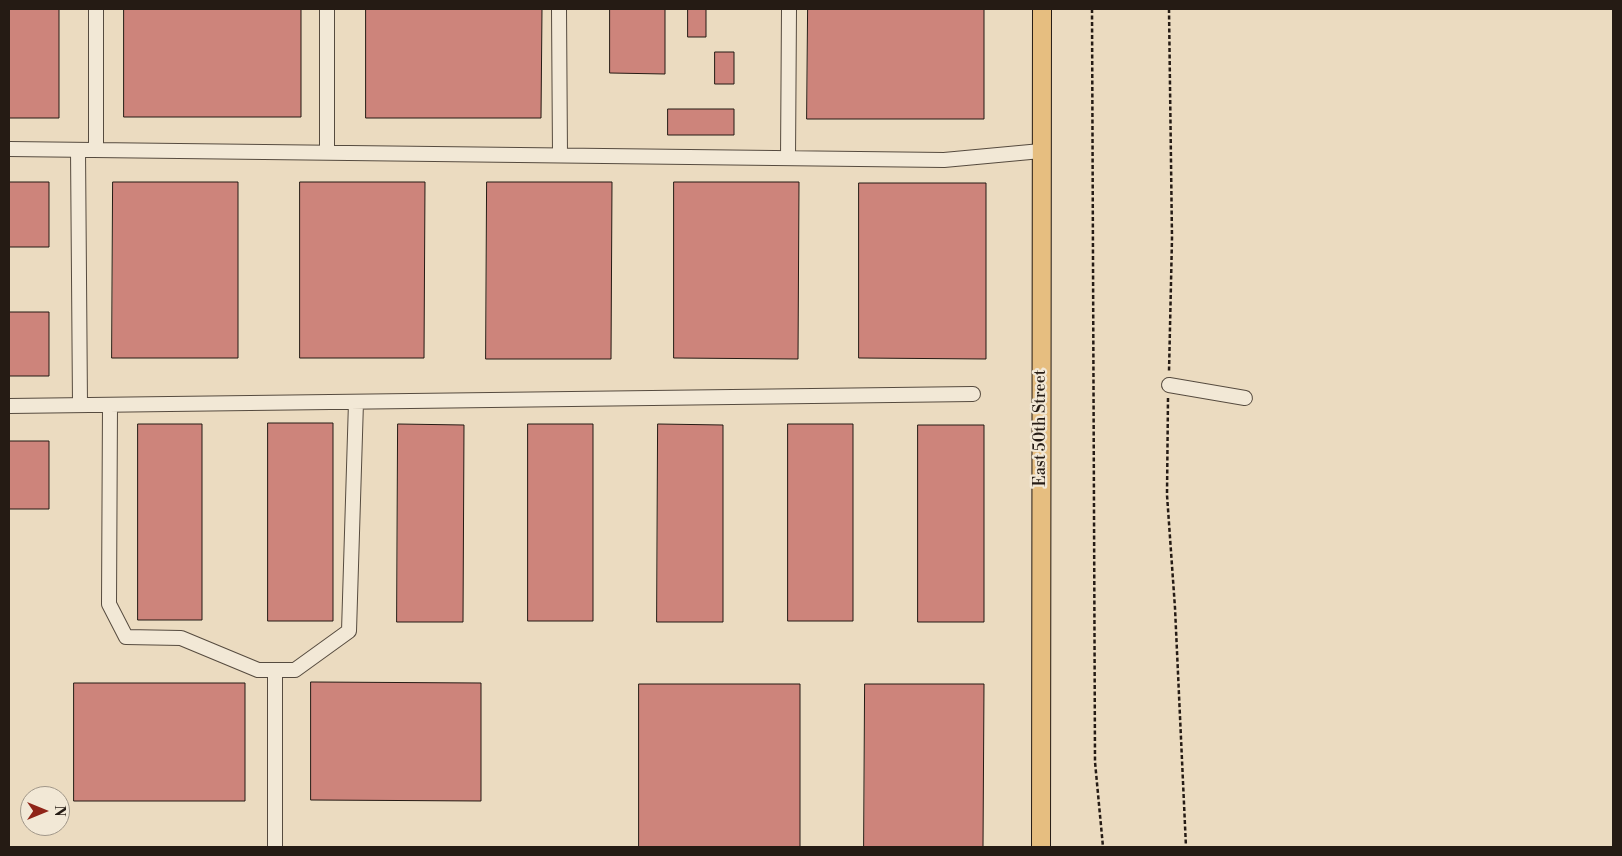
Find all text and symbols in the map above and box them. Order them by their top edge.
street label: East 50th Street [1031,370,1051,486]
north arrow [20,786,70,836]
text: N [50,805,68,817]

